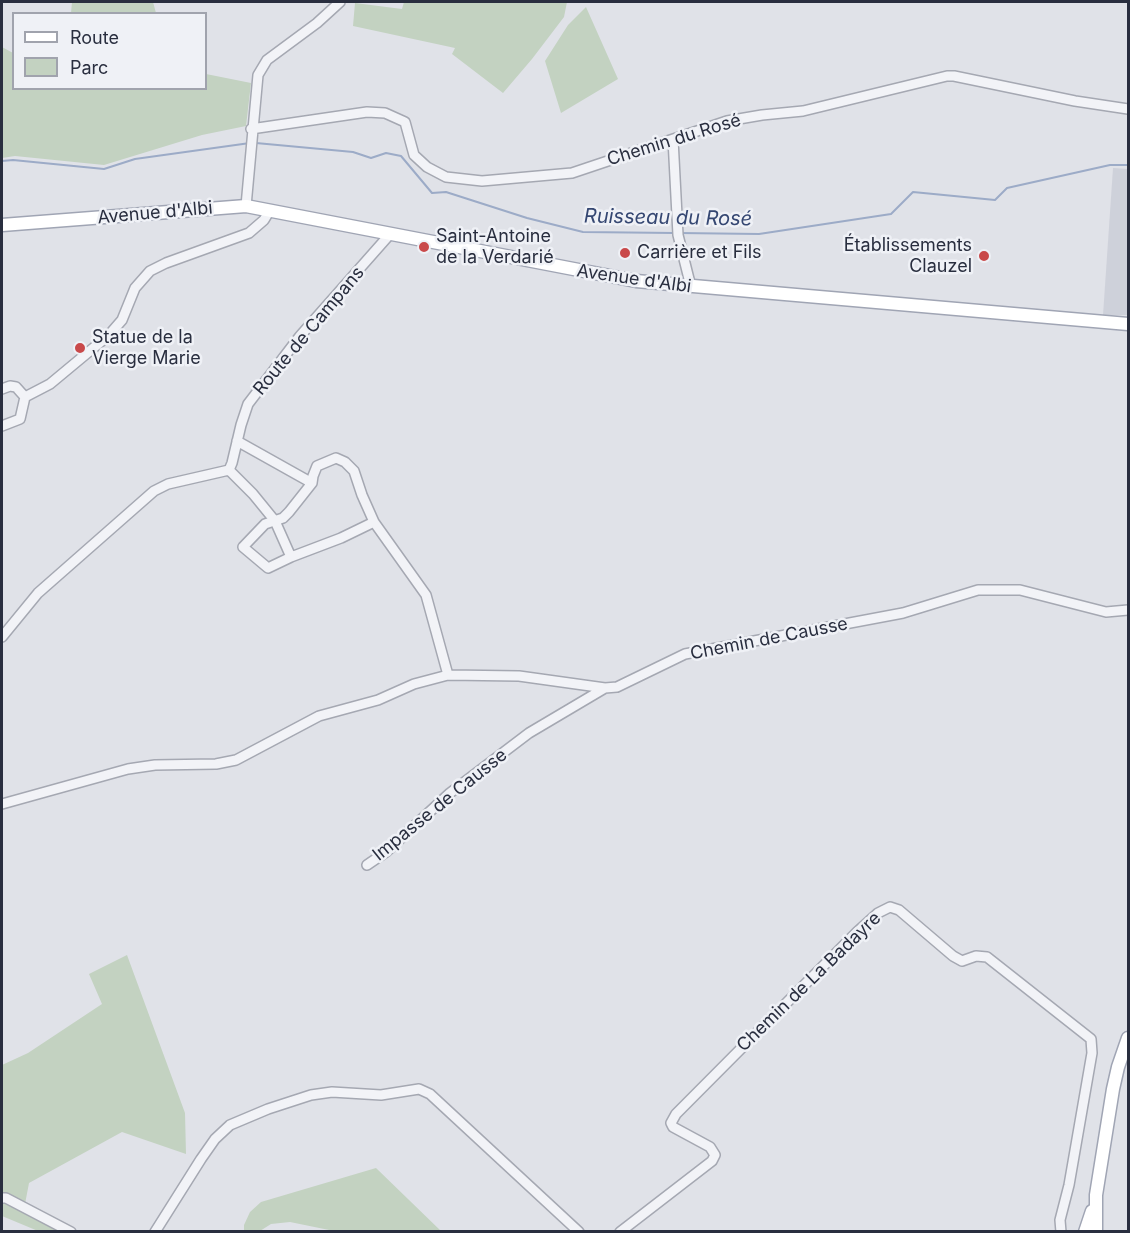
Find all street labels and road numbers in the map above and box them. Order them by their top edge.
street label: Chemin du Rosé [604,109,744,171]
street label: Avenue d'Albi [97,197,213,229]
street label: Avenue d'Albi [575,260,693,298]
street label: Route de Campans [249,262,369,400]
street label: Chemin de Causse [688,613,850,665]
street label: Impasse de Causse [369,744,511,866]
street label: Chemin de La Badayre [732,908,886,1056]

